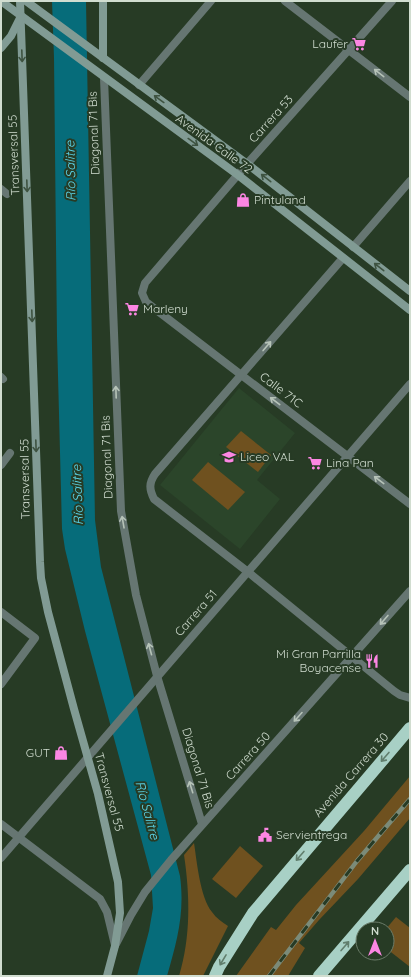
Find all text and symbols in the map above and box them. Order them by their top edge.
place label: Laufer [312,36,348,51]
supermarket icon: Laufer [351,36,367,52]
one-way arrow [19,49,26,62]
one-way arrow [374,69,385,78]
street label: Diagonal 71 Bis [85,91,102,175]
street label: Carrera 53 [245,92,296,146]
one-way arrow [154,95,165,103]
street label: Avenida Calle 72 [173,111,256,177]
street label: Transversal 55 [5,114,22,196]
one-way arrow [187,138,198,146]
water label: Río Salitre [61,140,79,201]
one-way arrow [261,174,272,182]
one-way arrow [23,179,31,192]
shop icon: Pintuland [235,192,251,208]
place label: Pintuland [254,192,306,207]
one-way arrow [374,263,385,271]
supermarket icon: Marleny [124,301,140,317]
place label: Marleny [143,301,188,316]
one-way arrow [28,309,35,322]
one-way arrow [263,341,272,351]
street label: Calle 71C [257,369,306,411]
one-way arrow [112,386,120,399]
one-way arrow [270,397,281,406]
street label: Diagonal 71 Bis [98,415,115,499]
street label: Transversal 55 [16,439,33,519]
one-way arrow [32,439,40,452]
school or university icon: Liceo VAL [221,449,237,465]
place label: Liceo VAL [240,449,295,464]
supermarket icon: Lina Pan [307,455,323,471]
place label: Lina Pan [326,455,374,470]
water label: Río Salitre [68,464,86,525]
one-way arrow [374,476,385,484]
one-way arrow [119,516,127,529]
street label: Carrera 51 [171,586,220,639]
one-way arrow [380,615,389,625]
one-way arrow [146,643,153,656]
place label: Mi Gran Parrilla Boyacense [276,646,361,675]
restaurant icon: Mi Gran Parrilla Boyacense [364,653,380,669]
one-way arrow [294,712,303,723]
street label: Diagonal 71 Bis [179,726,218,810]
street label: Carrera 50 [222,729,273,783]
street label: Avenida Carrera 30 [310,729,391,820]
place label: GUT [26,745,50,760]
shop icon: GUT [53,745,69,761]
street label: Transversal 55 [92,751,127,833]
one-way arrow [380,752,389,763]
water label: Río Salitre [132,779,164,842]
one-way arrow [187,781,194,794]
public building icon: Servientrega [257,827,273,843]
place label: Servientrega [276,827,347,842]
one-way arrow [296,851,305,861]
north arrow [355,921,395,961]
text: N [371,924,379,938]
one-way arrow [340,941,349,952]
one-way arrow [219,954,227,966]

